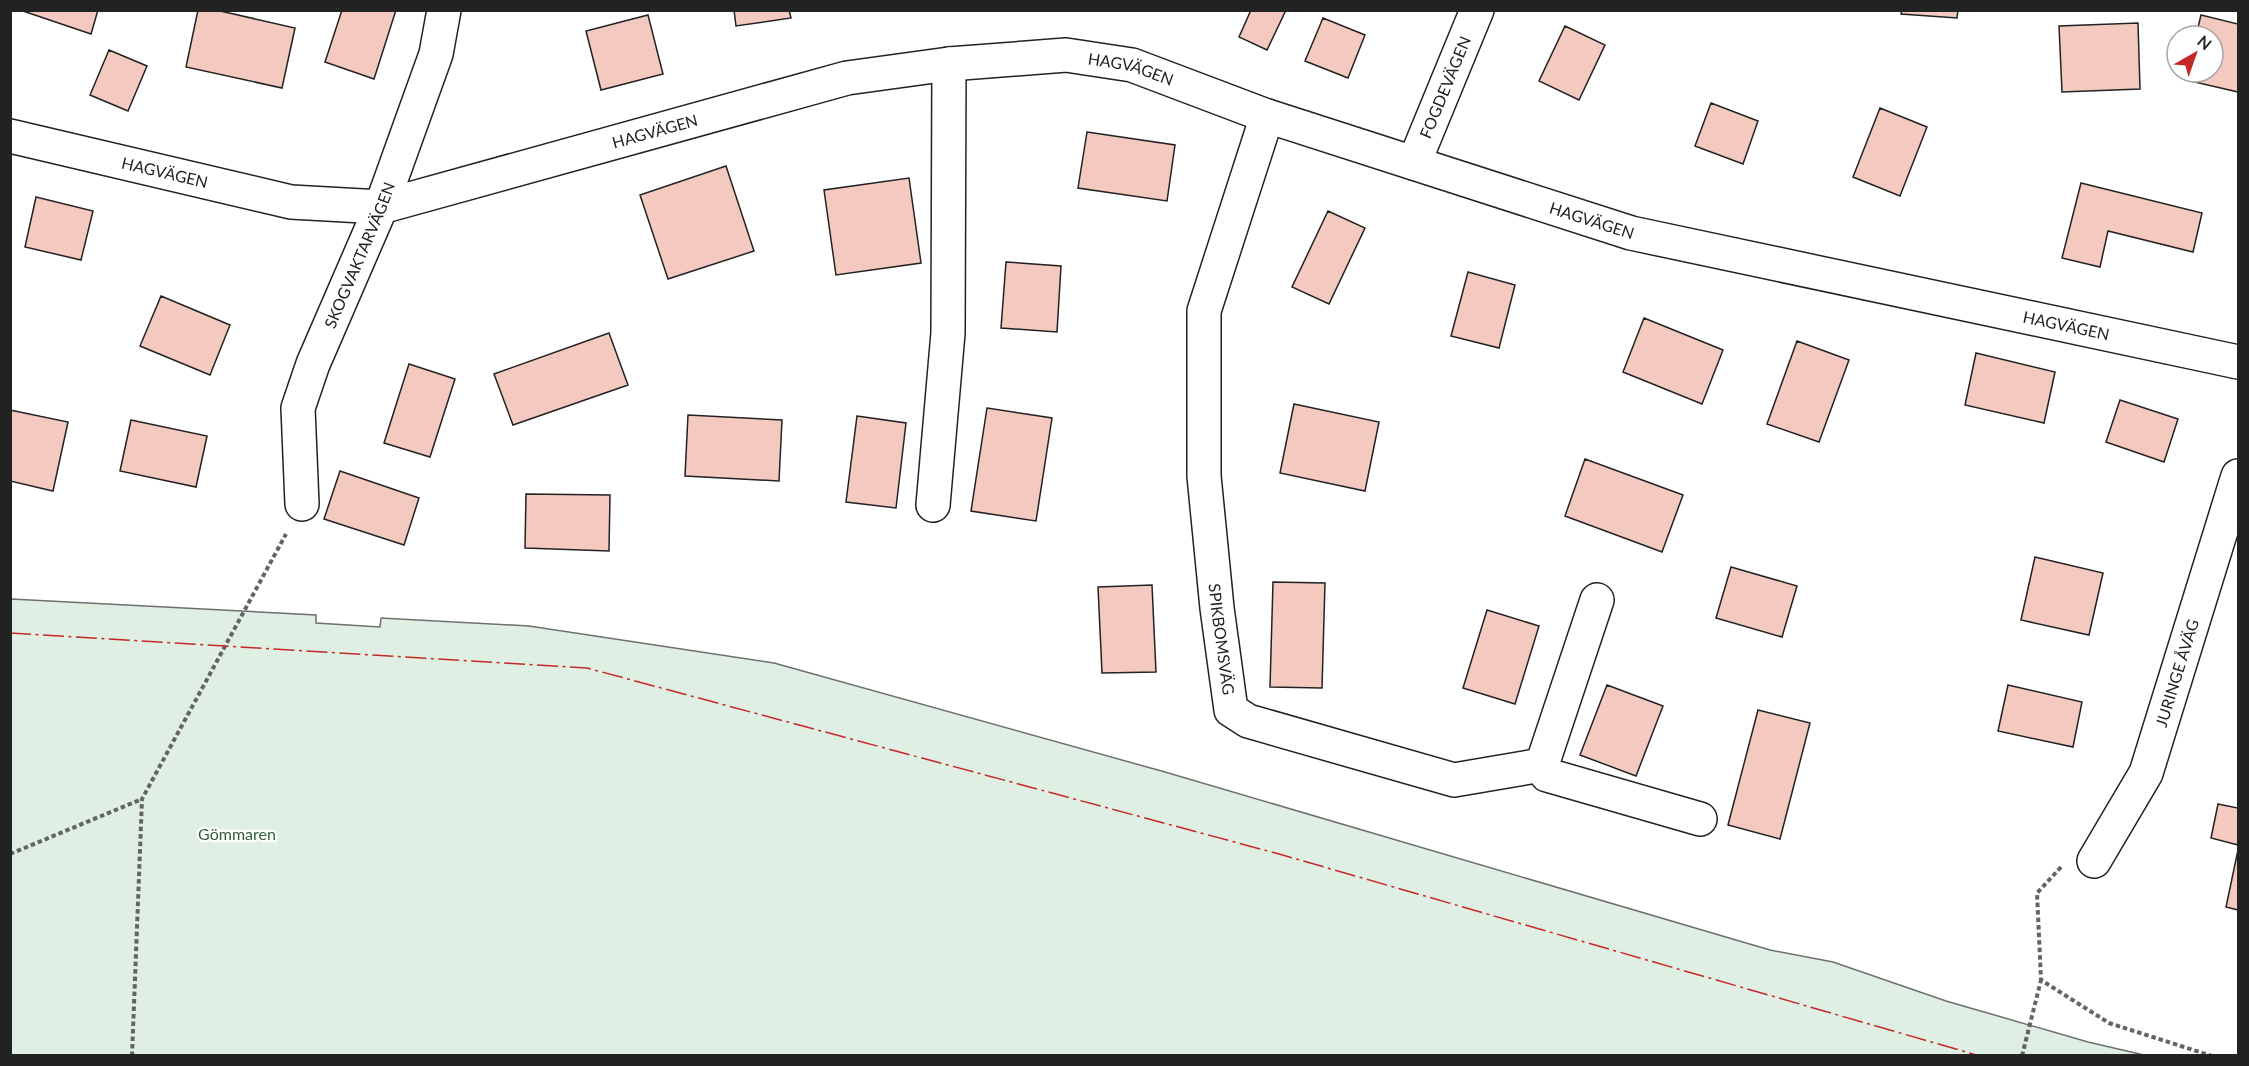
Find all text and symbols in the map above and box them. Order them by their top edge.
north arrow [2165,24,2225,84]
text: N [2194,31,2216,53]
street label: FOGDEVÄGEN [1415,33,1474,141]
street label: HAGVÄGEN [1087,48,1176,89]
street label: HAGVÄGEN [610,110,700,152]
street label: HAGVÄGEN [120,153,210,191]
street label: SKOGVAKTARVÄGEN [320,179,398,331]
street label: HAGVÄGEN [1547,197,1637,242]
street label: HAGVÄGEN [2021,307,2111,343]
street label: SPIKBOMSVÄG [1206,583,1239,696]
street label: JURINGE ÅVÄG [2151,616,2202,729]
park label: Gömmaren [198,824,276,843]

